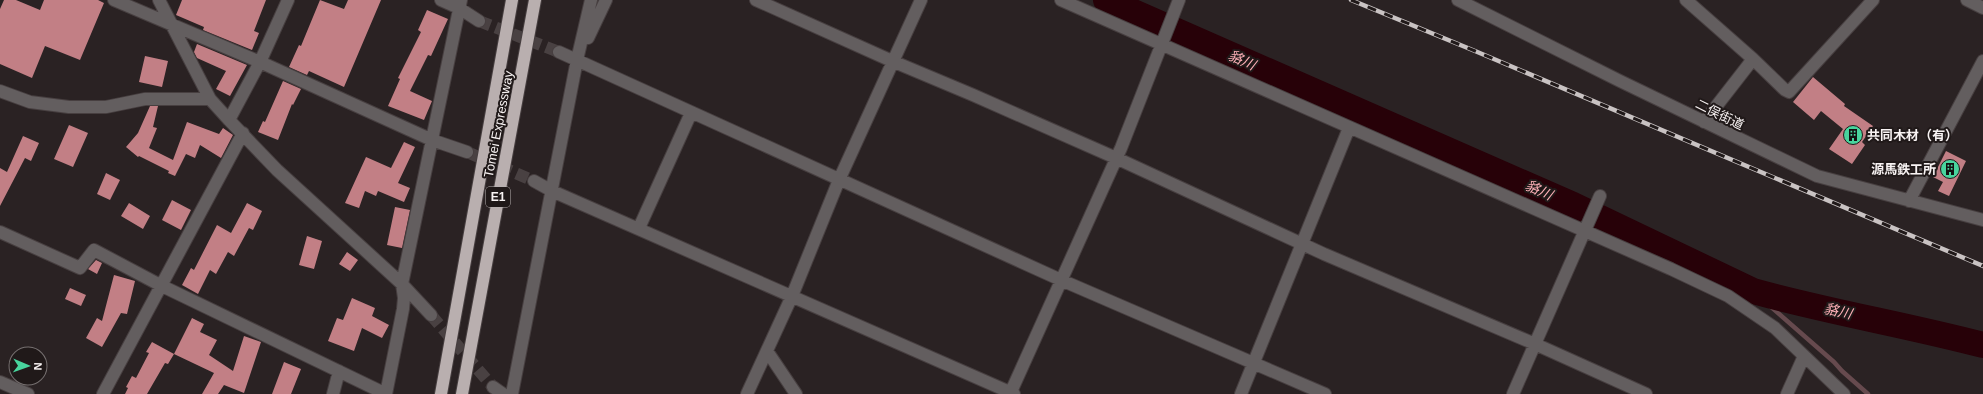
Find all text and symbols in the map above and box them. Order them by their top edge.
water label: 貉川 [1226,47,1260,74]
street label: Tomei Expressway [481,69,516,179]
street label: 二俣街道 [1693,96,1746,133]
building icon: 共同木材（有） [1842,124,1864,146]
place label: 共同木材（有） [1867,128,1958,143]
building icon: 源馬鉄工所 [1939,158,1961,180]
place label: 源馬鉄工所 [1871,162,1936,177]
water label: 貉川 [1523,177,1557,204]
road number: E1 [486,187,510,207]
water label: 貉川 [1823,300,1855,322]
north arrow [8,346,48,386]
text: N [32,362,44,371]

